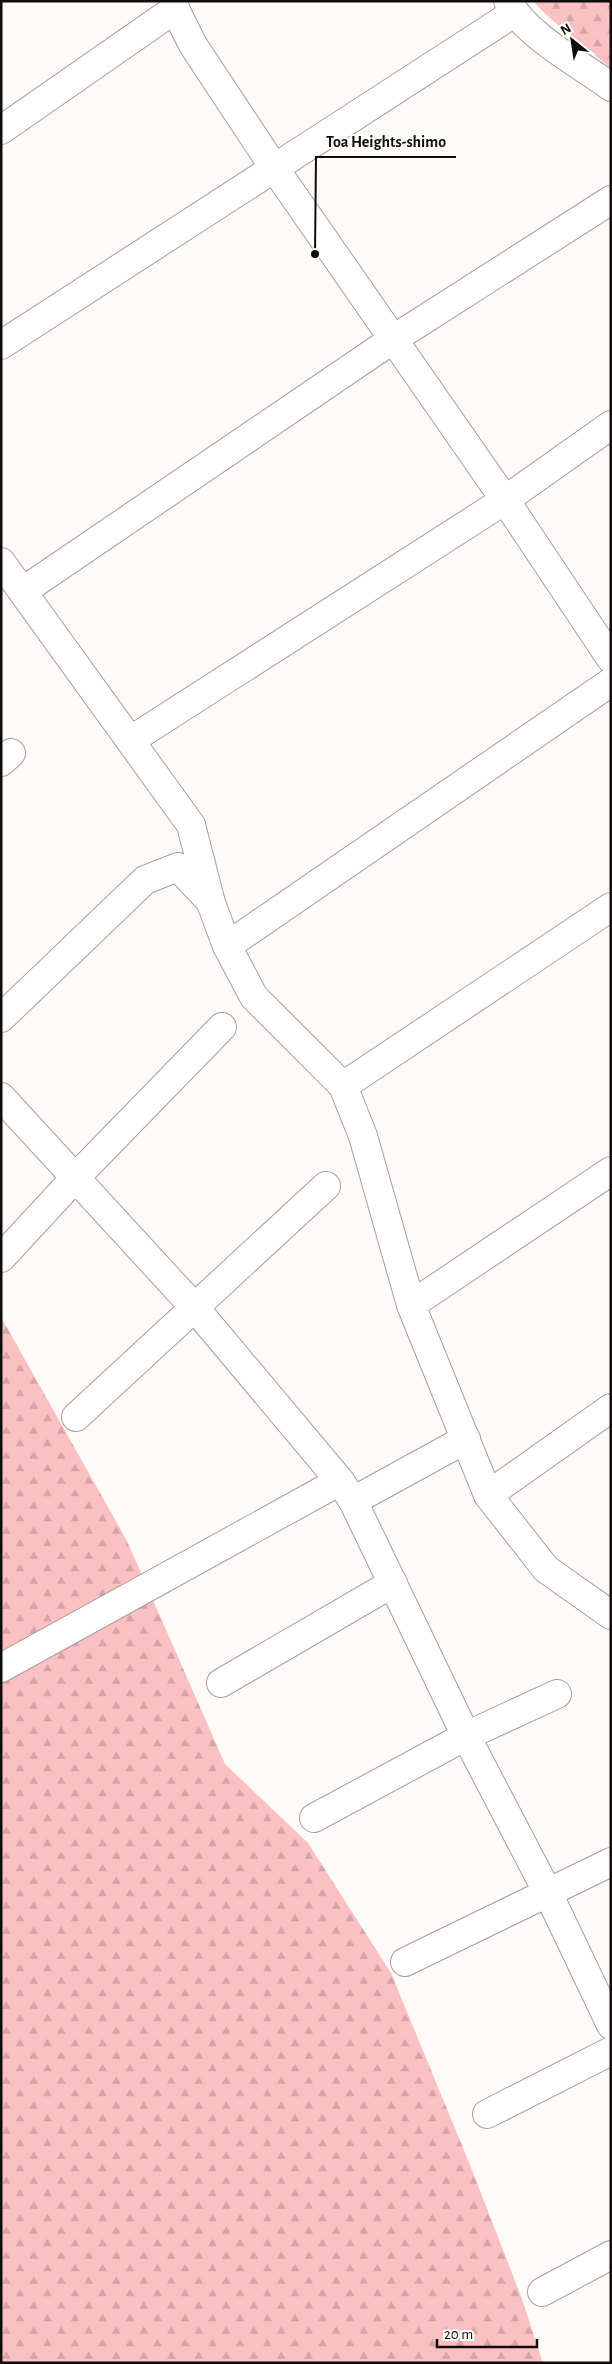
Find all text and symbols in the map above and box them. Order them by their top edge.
north arrow [547,15,597,65]
text: N [558,21,574,38]
callout: Toa Heights-shimo [316,126,456,157]
text: Toa Heights-shimo [326,134,446,150]
scale bar [437,2316,537,2348]
text: 20 m [444,2327,473,2342]

